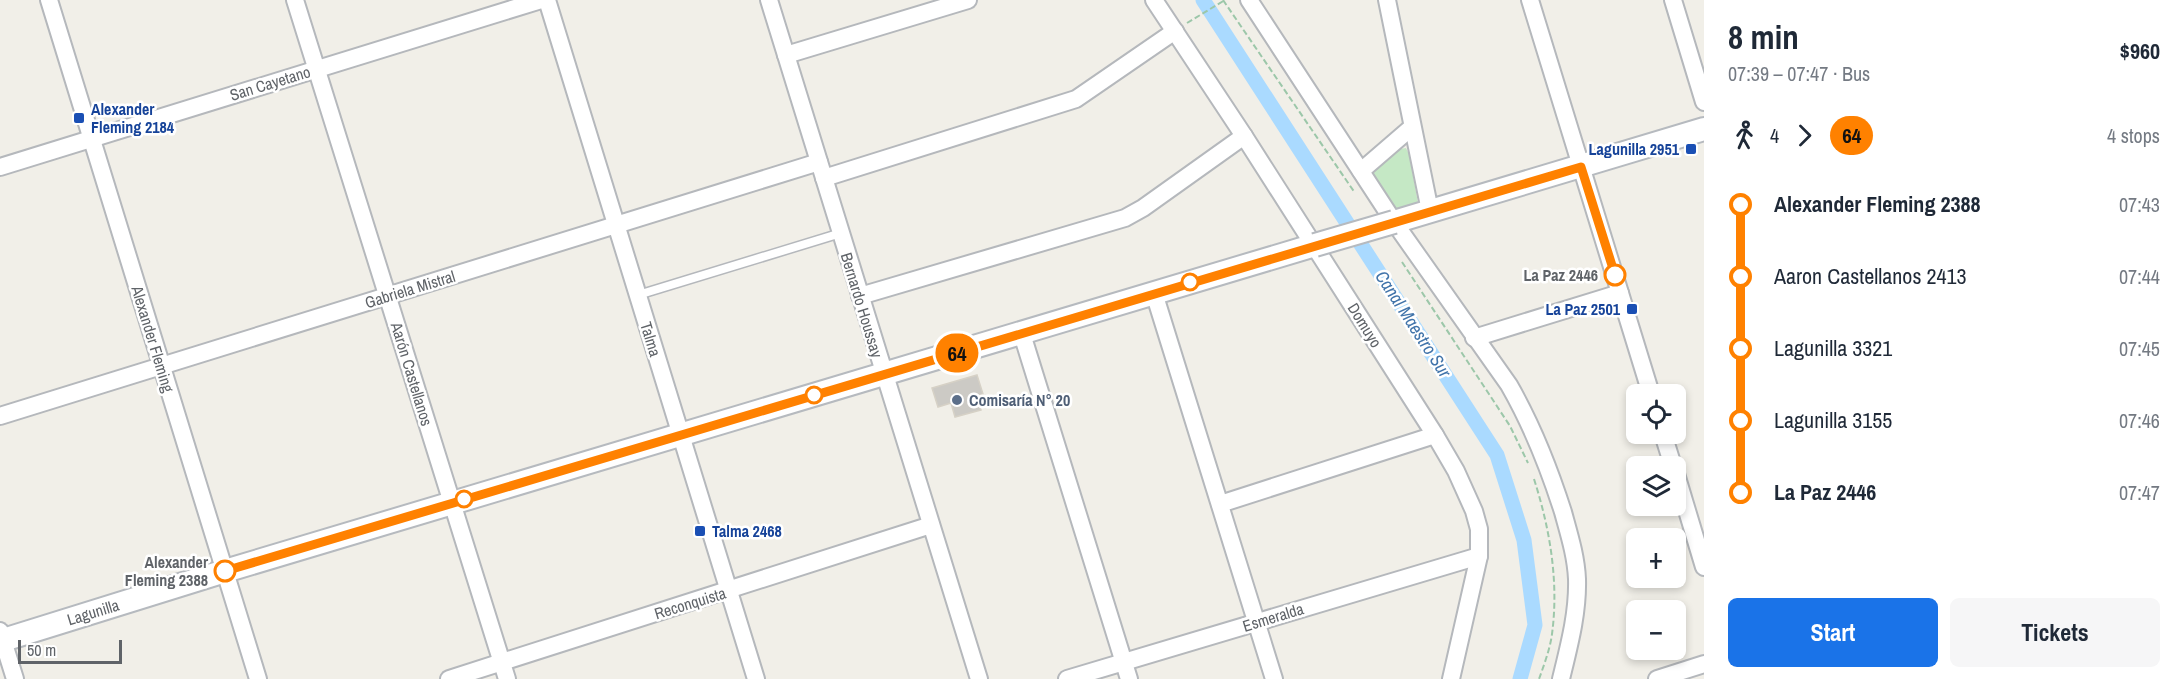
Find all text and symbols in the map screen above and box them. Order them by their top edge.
text: 8 min [1728,15,1799,59]
text: $960 [2120,36,2160,66]
street label: San Cayetano [227,60,313,106]
text: 07:39 – 07:47 · Bus [1728,60,1870,87]
place label: Alexander Fleming 2184 [91,98,175,138]
marker: Alexander Fleming 2184 [72,111,86,125]
icon: walk [1728,119,1761,152]
icon: forward [1788,119,1821,152]
text: 64 [1842,121,1861,150]
text: 4 [1770,122,1779,149]
text: 4 stops [2107,122,2160,149]
place label: Lagunilla 2951 [1589,138,1680,160]
marker: Lagunilla 2951 [1684,142,1698,156]
text: Alexander Fleming 2388 [1774,189,1981,219]
text: 07:43 [2119,191,2160,218]
street label: Bernardo Houssay [836,250,889,361]
text: Aaron Castellanos 2413 [1774,261,1967,291]
text: 07:44 [2119,263,2160,290]
place label: La Paz 2446 [1524,264,1598,286]
marker: La Paz 2446 [1604,264,1626,286]
street label: Gabriela Mistral [362,265,458,313]
water label: Canal Maestro Sur [1369,265,1458,383]
unlabelled marker [1181,273,1199,291]
street label: Alexander Fleming [126,282,180,396]
street label: Domuyo [1343,298,1387,352]
place label: La Paz 2501 [1546,298,1621,320]
marker: La Paz 2501 [1625,302,1639,316]
street label: Aarón Castellanos [386,319,438,428]
street label: Talma [635,319,667,360]
text: Lagunilla 3321 [1774,333,1892,363]
line badge: 64 [930,334,984,372]
text: 07:45 [2119,335,2160,362]
text: 64 [947,339,967,368]
map controls [1626,384,1686,660]
button: locate [1626,384,1686,444]
unlabelled marker [805,386,823,404]
place label: Comisaría N° 20 [969,389,1070,411]
marker: Comisaría N° 20 [950,393,964,407]
text: Lagunilla 3155 [1774,405,1892,435]
text: 07:46 [2119,407,2160,434]
button: layers [1626,456,1686,516]
text: La Paz 2446 [1774,477,1876,507]
text: 07:47 [2119,479,2160,506]
unlabelled marker [455,490,473,508]
place label: Talma 2468 [712,520,782,542]
marker: Talma 2468 [693,524,707,538]
button: + [1626,528,1686,588]
place label: Alexander Fleming 2388 [125,551,209,591]
marker: Alexander Fleming 2388 [214,560,236,582]
street label: Reconquista [652,582,729,624]
street label: Lagunilla [64,593,122,630]
street label: Esmeralda [1240,597,1307,637]
button: Start [1728,598,1938,667]
button: Tickets [1950,598,2160,667]
button: − [1626,600,1686,660]
scale bar [18,637,122,664]
text: 50 m [27,639,56,661]

